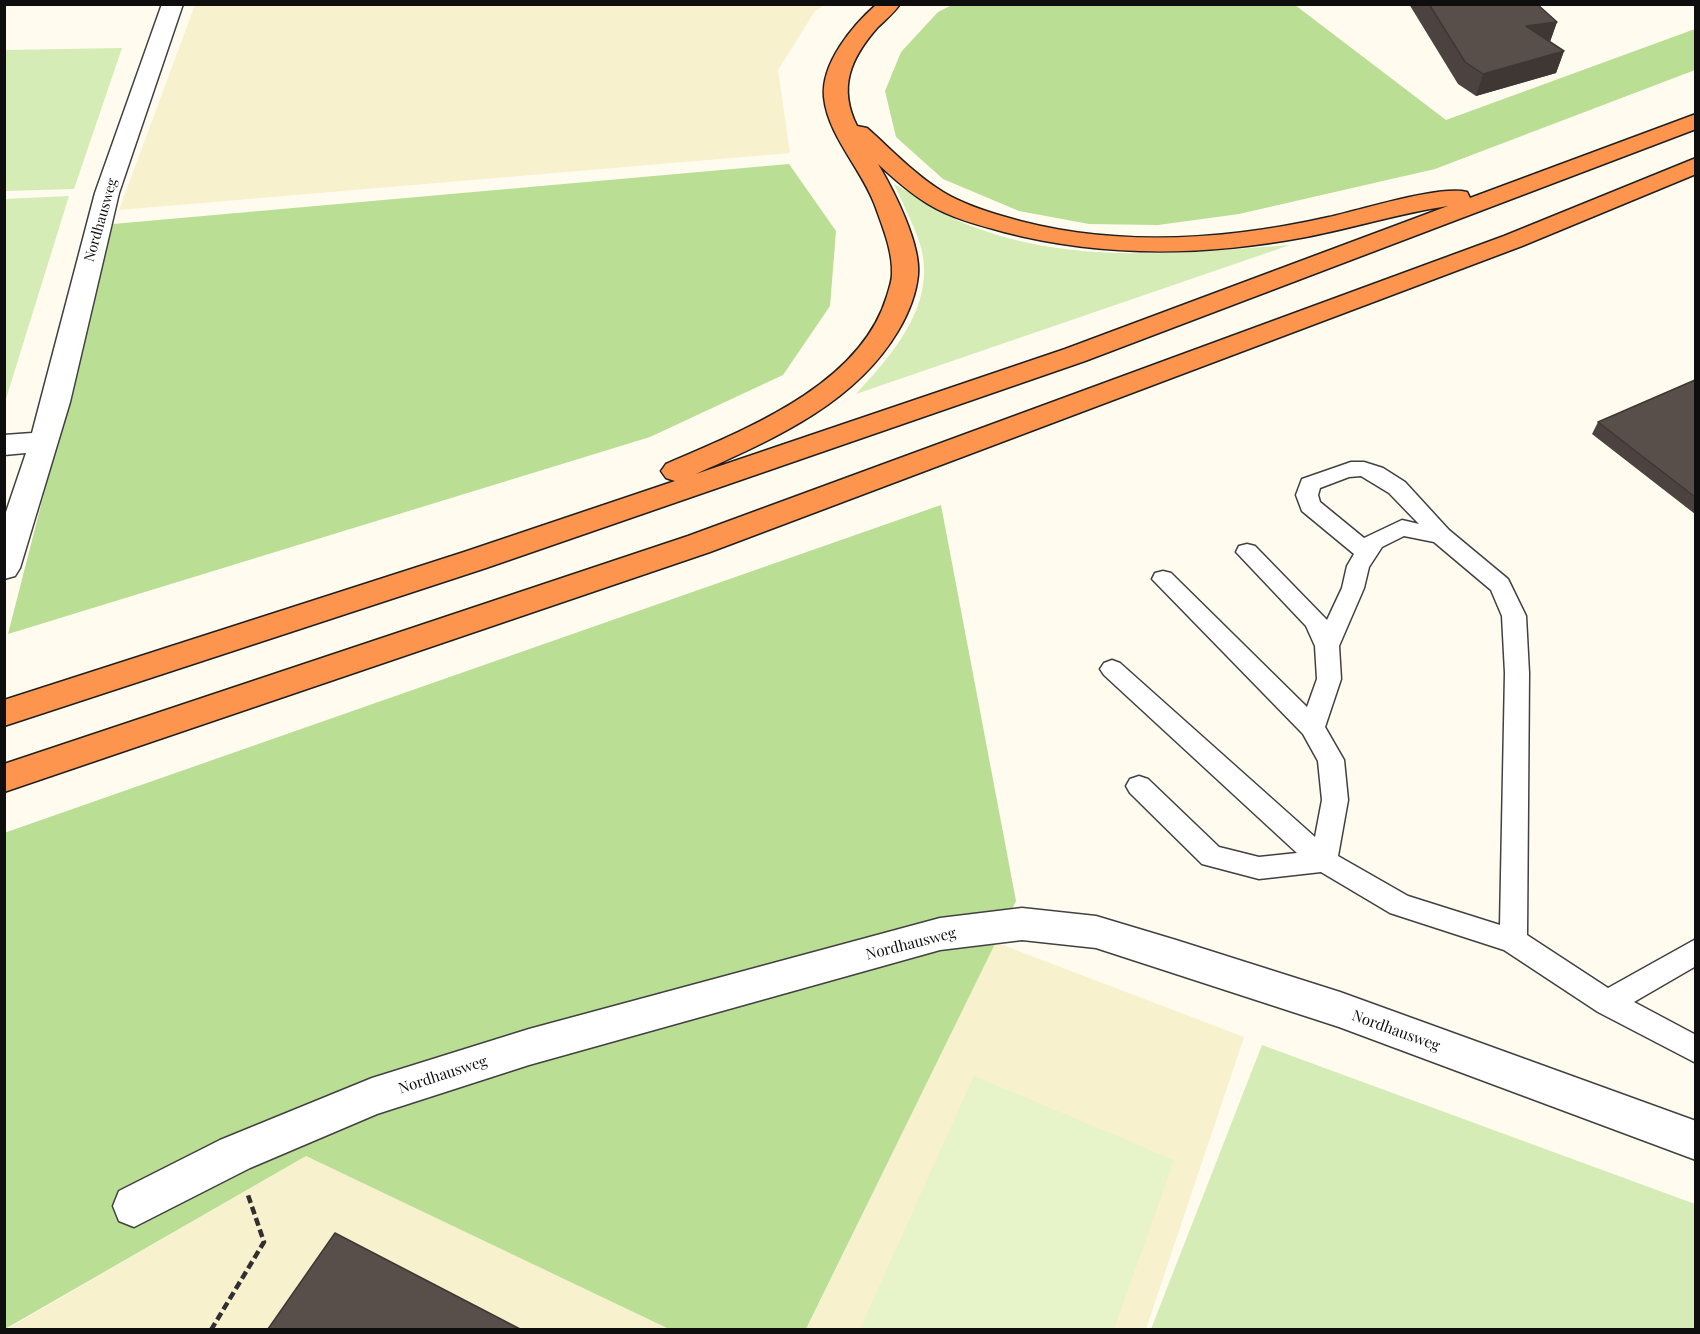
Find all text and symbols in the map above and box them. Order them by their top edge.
street label: Nordhausweg [81,176,121,264]
street label: Nordhausweg [864,924,958,964]
street label: Nordhausweg [1350,1007,1442,1055]
street label: Nordhausweg [396,1052,490,1098]

